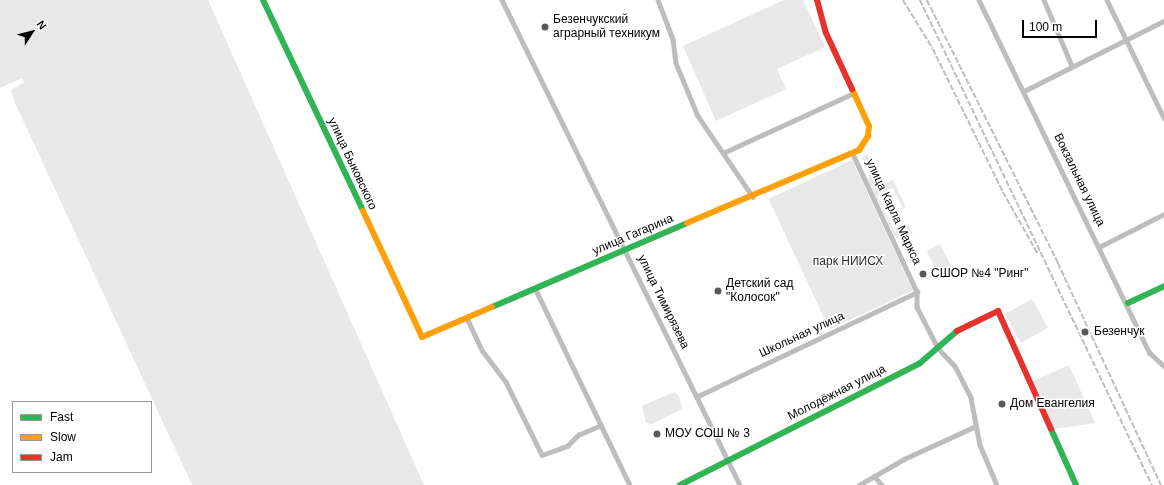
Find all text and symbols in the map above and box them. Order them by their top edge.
north arrow [12,12,52,52]
scale bar [1024,12,1099,38]
place label: Безенчукский аграрный техникум [553,13,660,41]
text: N [35,18,49,32]
text: 100 m [1029,20,1062,34]
marker: Безенчукский аграрный техникум [540,22,550,32]
street label: улица Быковского [324,116,380,212]
street label: Вокзальная улица [1050,131,1108,229]
street label: улица Карла Маркса [862,157,924,267]
street label: улица Гагарина [590,212,676,258]
street label: улица Тимирязева [634,253,692,351]
park label: парк НИИСХ [813,255,883,269]
place label: СШОР №4 "Ринг" [931,267,1028,281]
marker: СШОР №4 "Ринг" [918,269,928,279]
place label: Детский сад "Колосок" [726,277,793,305]
marker: Детский сад "Колосок" [713,286,723,296]
street label: Школьная улица [757,309,847,361]
place label: Безенчук [1094,325,1144,339]
marker: Безенчук [1079,326,1091,338]
street label: Молодёжная улица [786,362,888,424]
place label: Дом Евангелия [1010,397,1095,411]
marker: Дом Евангелия [997,399,1007,409]
legend [12,401,152,473]
text: Fast [50,410,73,424]
place label: МОУ СОШ № 3 [665,427,750,441]
marker: МОУ СОШ № 3 [652,429,662,439]
text: Slow [50,430,76,444]
text: Jam [50,450,73,464]

